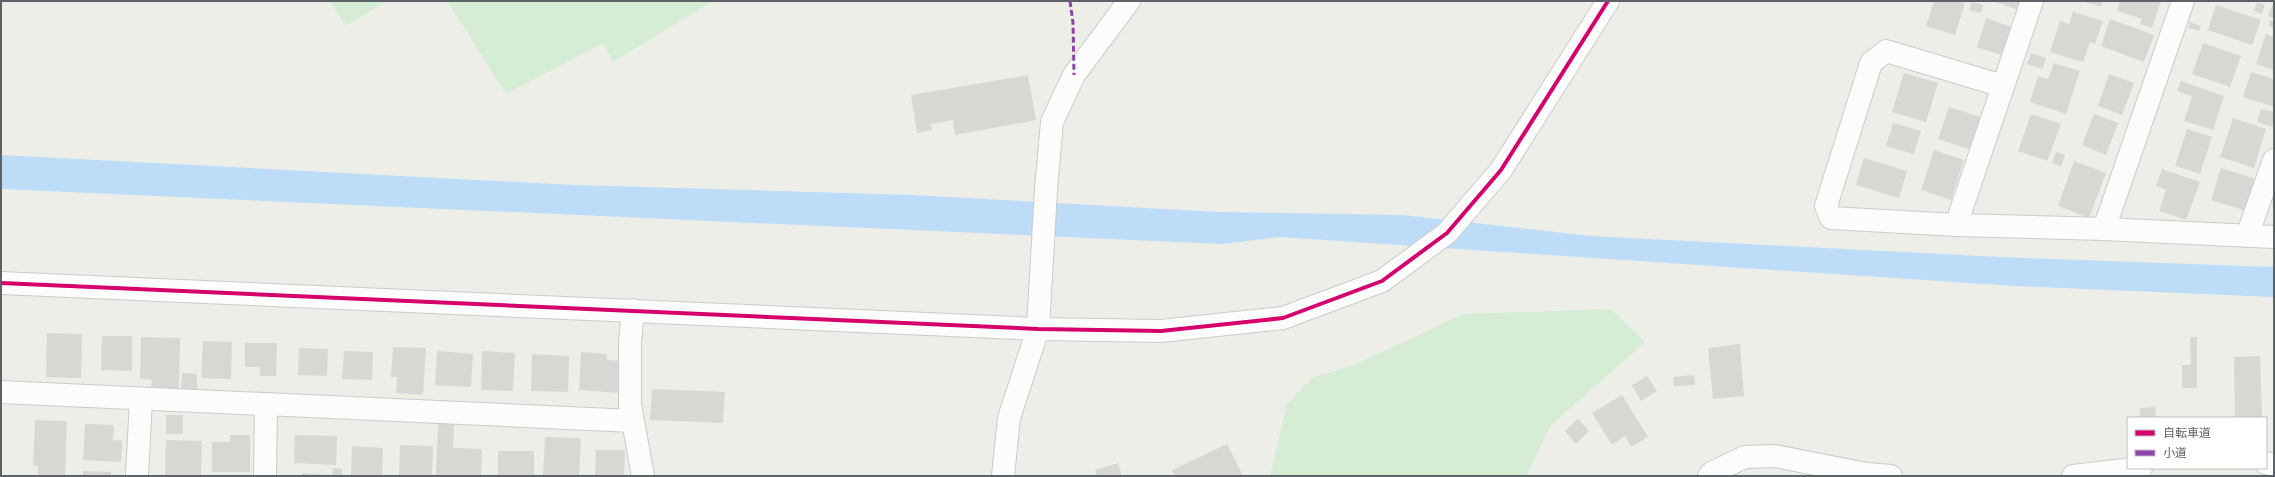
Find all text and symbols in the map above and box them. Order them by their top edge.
legend [2127,417,2267,469]
text: 自転車道 [2163,425,2211,442]
text: 小道 [2163,445,2187,462]

